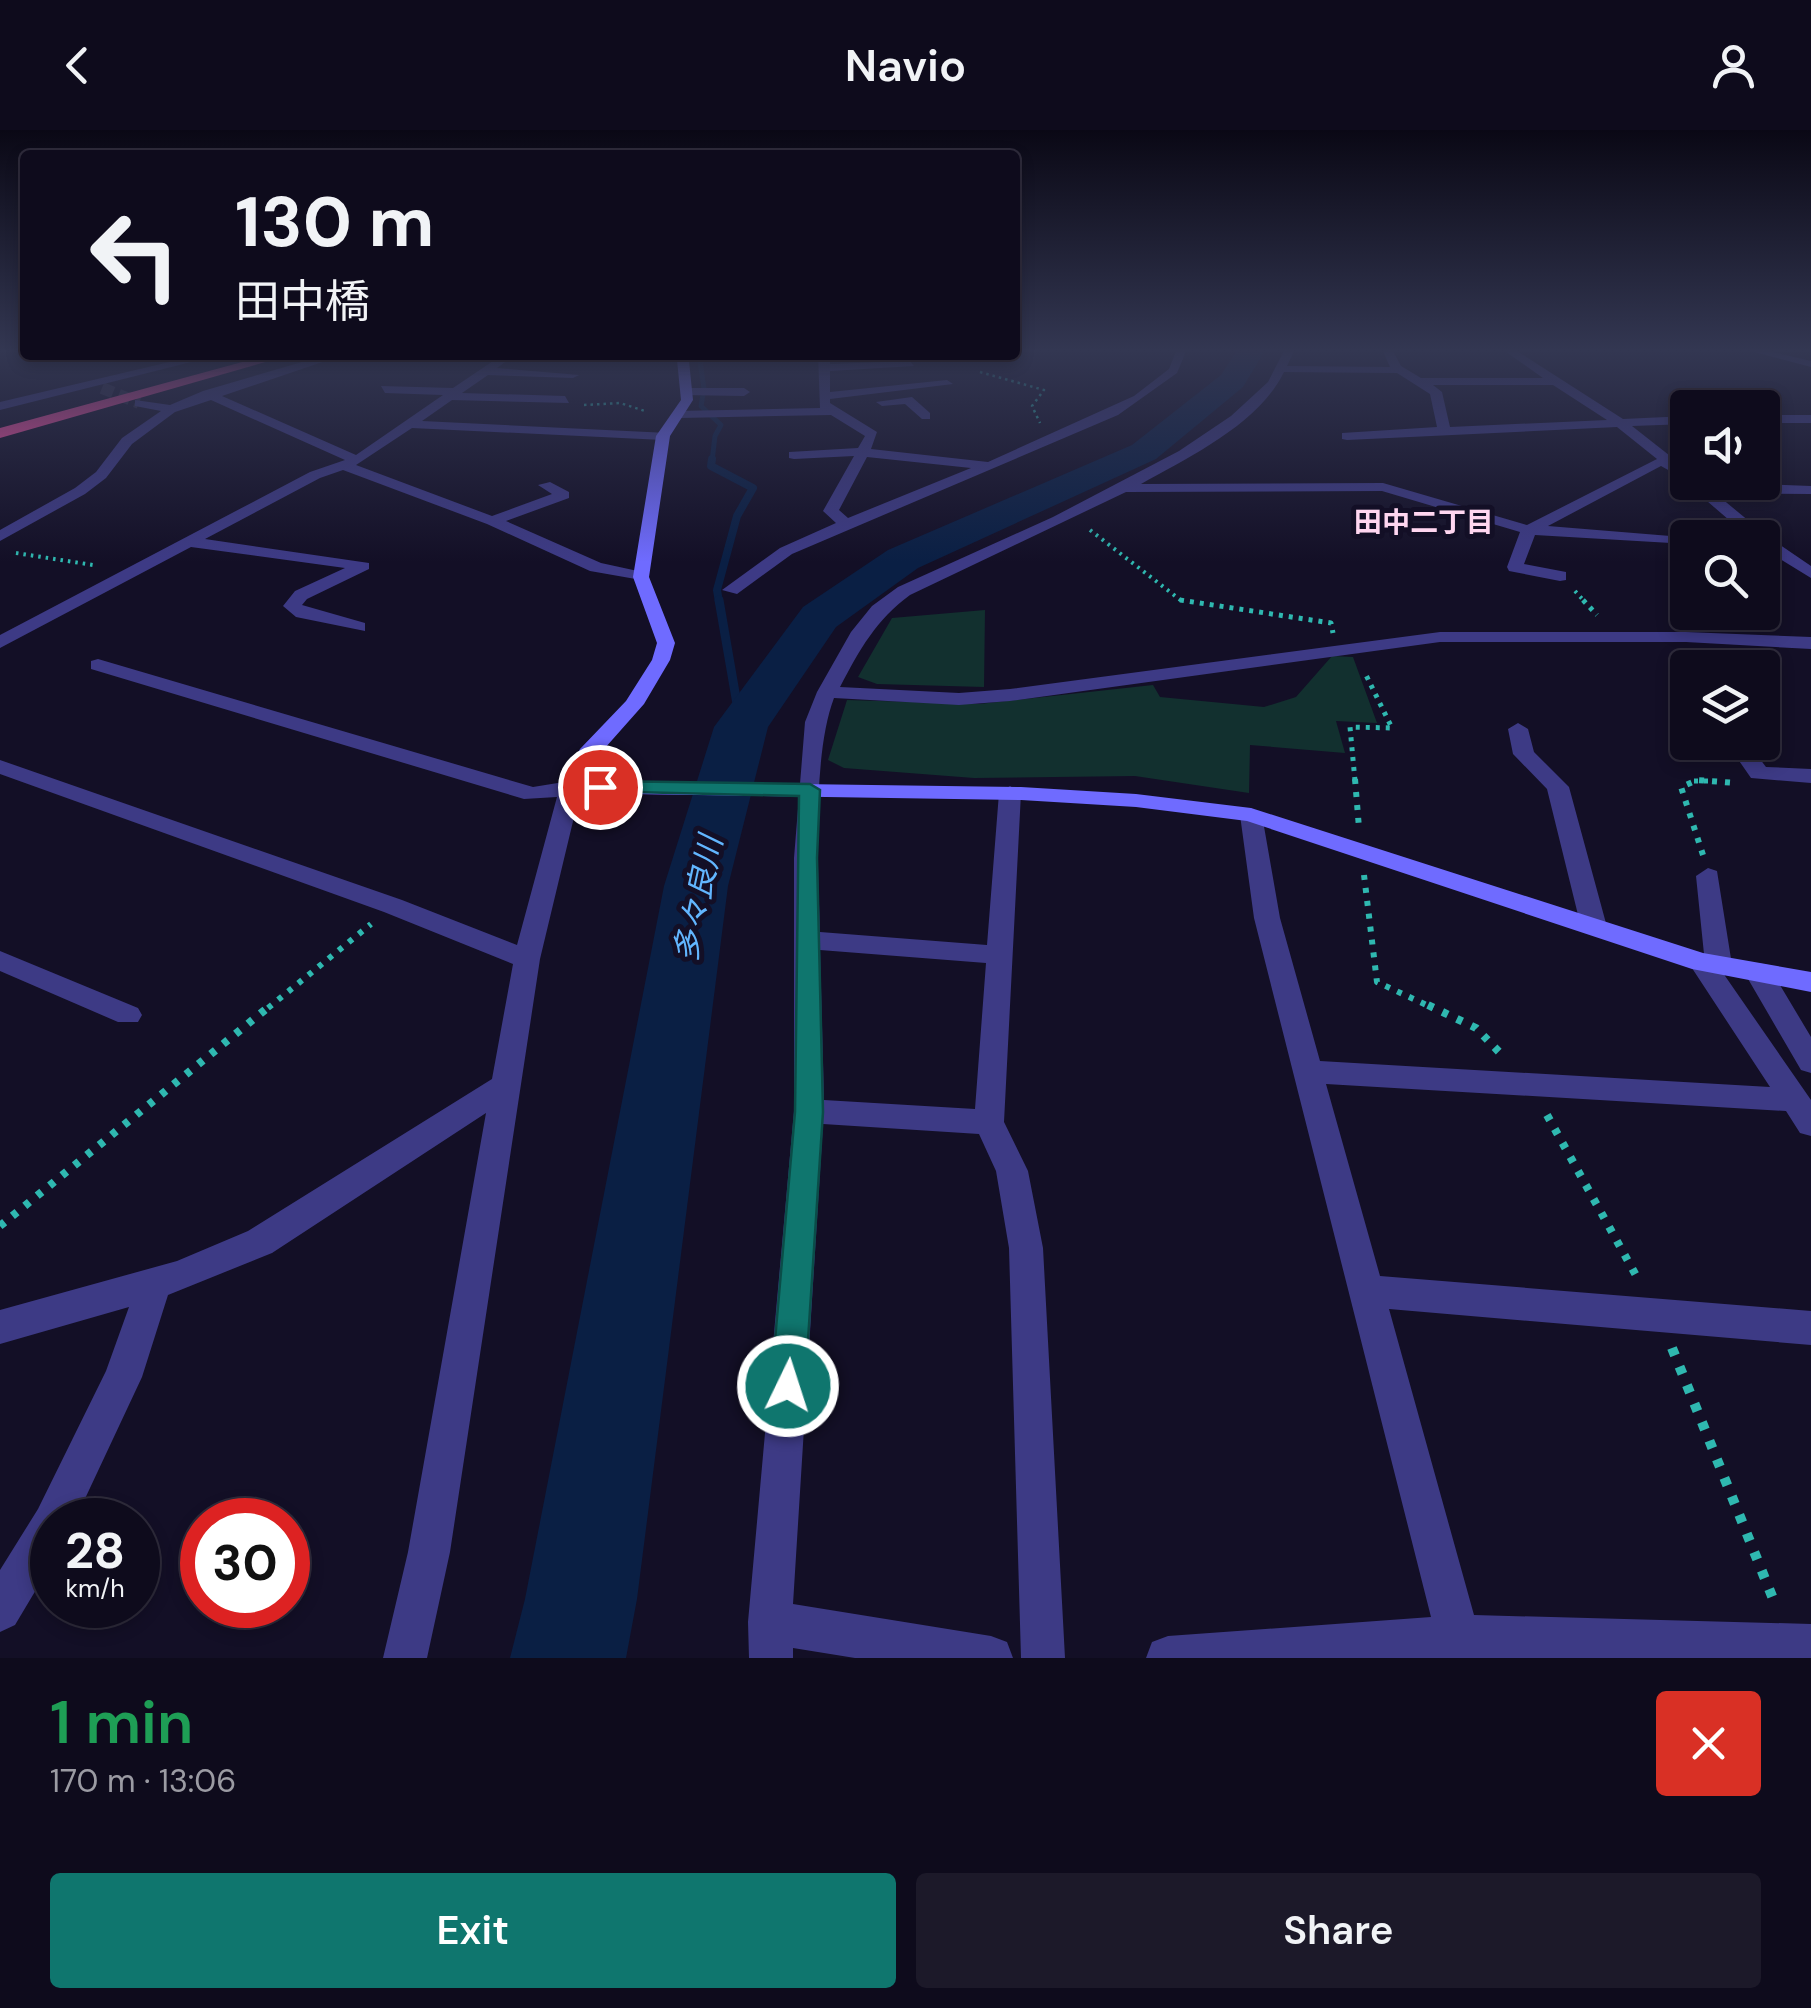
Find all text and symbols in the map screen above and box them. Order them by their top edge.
text: Navio [845,36,966,95]
icon: back [50,38,105,93]
icon: person [1706,38,1761,93]
text: 130 m [235,177,434,268]
icon: left [70,190,200,320]
text: 田中橋 [235,272,370,331]
map controls [1670,390,1780,760]
button: sound [1670,390,1780,500]
district label: 田中二丁目 [1354,504,1494,541]
button: search [1670,520,1780,630]
button: layers [1670,650,1780,760]
pin [558,745,643,830]
icon: arrive [573,760,628,815]
water label: 多々良川 [664,829,732,966]
position arrow [736,1334,840,1438]
speed limit sign: 30 [180,1498,310,1628]
text: 28 [65,1518,125,1584]
text: km/h [65,1572,125,1605]
text: 1 min [50,1683,193,1762]
button: close [1656,1691,1761,1796]
text: 170 m · 13:06 [50,1760,236,1802]
button: Exit [50,1873,896,1988]
button: Share [916,1873,1761,1988]

